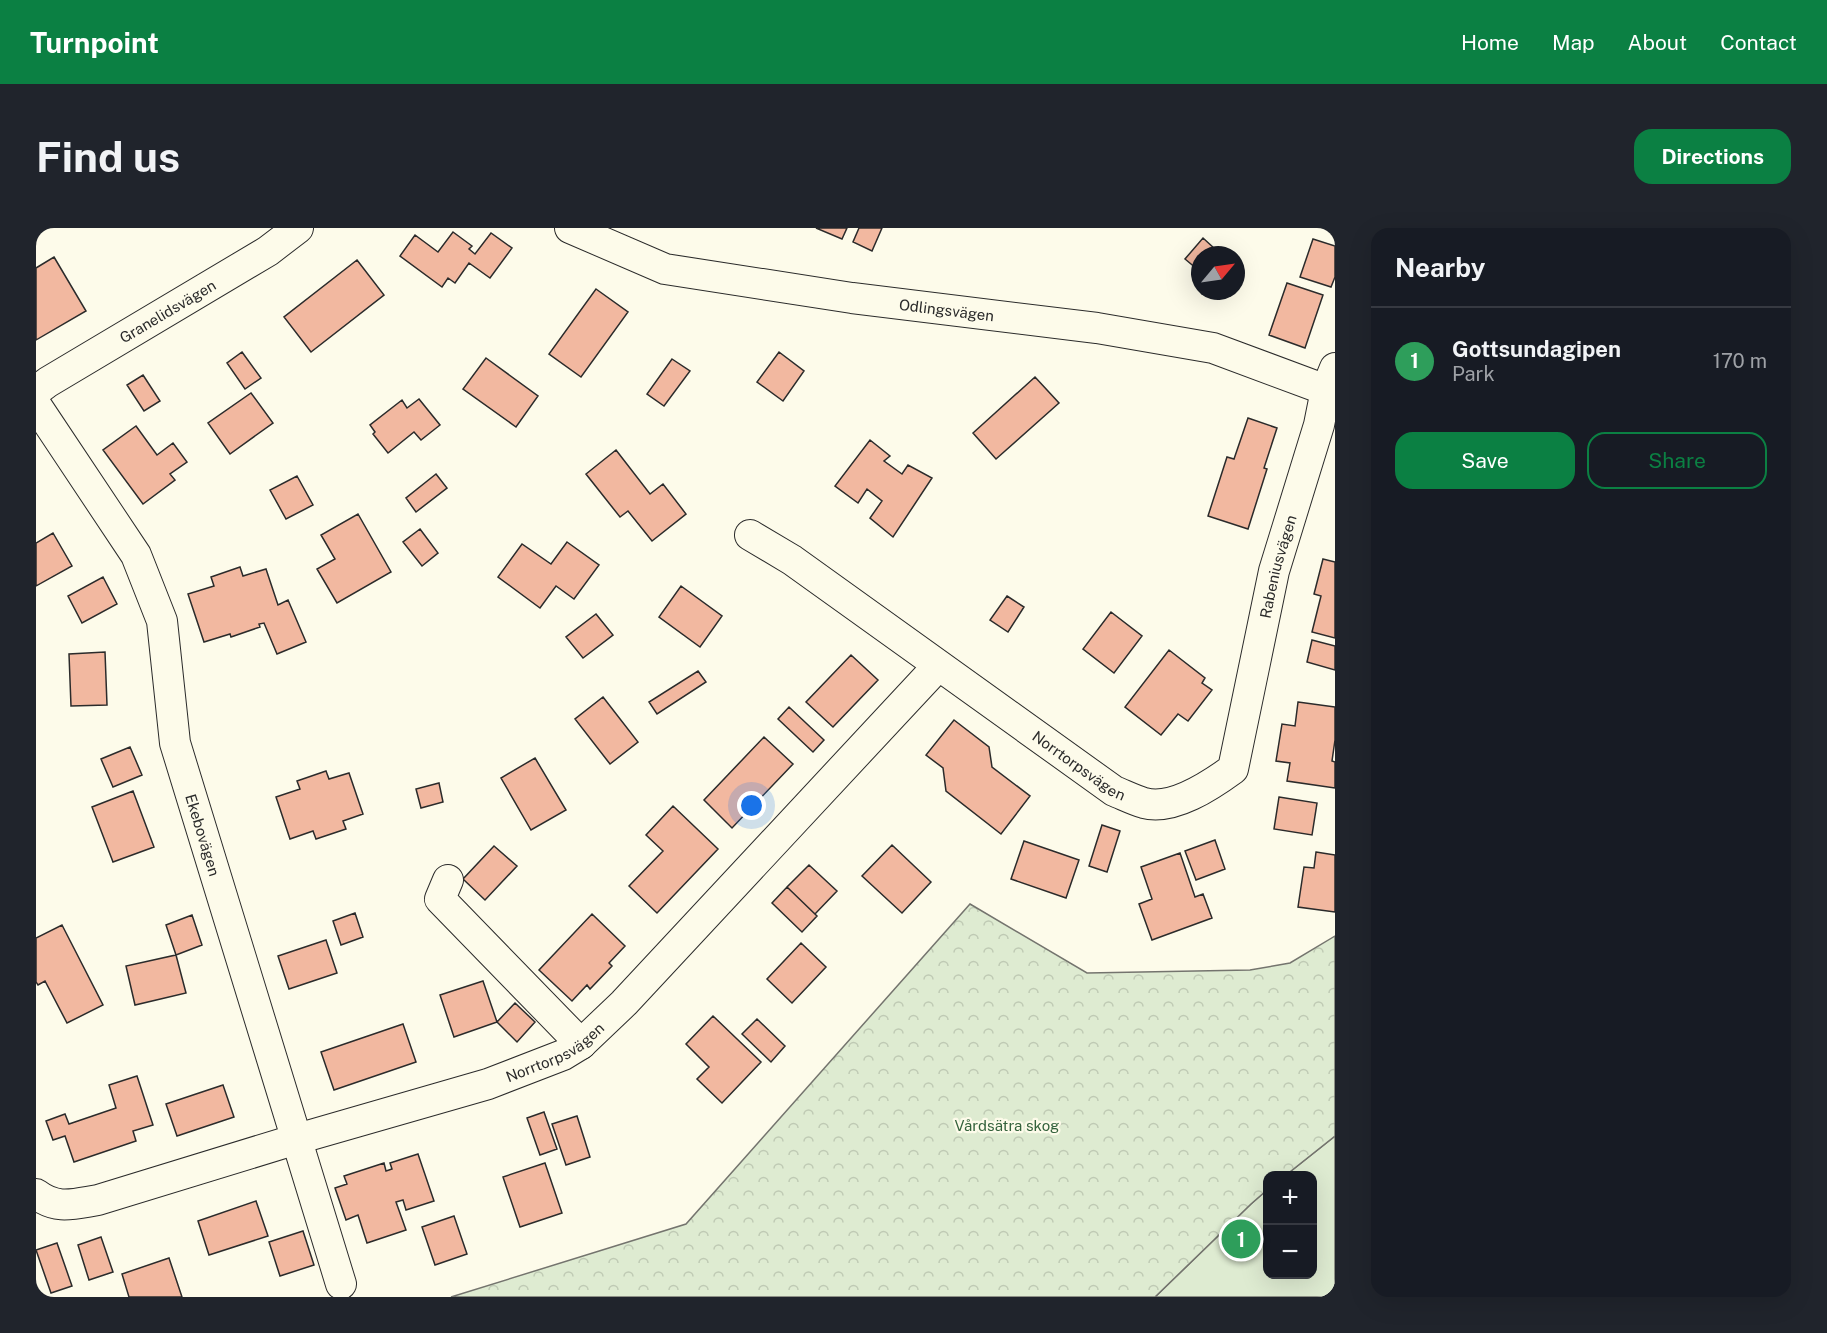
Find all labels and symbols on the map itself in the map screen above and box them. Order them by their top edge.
north arrow [1191,246,1245,300]
street label: Granelidsvägen [116,276,218,346]
street label: Odlingsvägen [898,295,995,324]
street label: Rabeniusvägen [1256,513,1299,620]
street label: Norrtorpsvägen [1029,727,1128,803]
your location [737,791,766,820]
street label: Ekebovägen [183,792,224,878]
street label: Norrtorpsvägen [503,1019,607,1085]
park label: Vårdsätra skog [955,1117,1059,1134]
pin: 1 [1222,1216,1260,1262]

